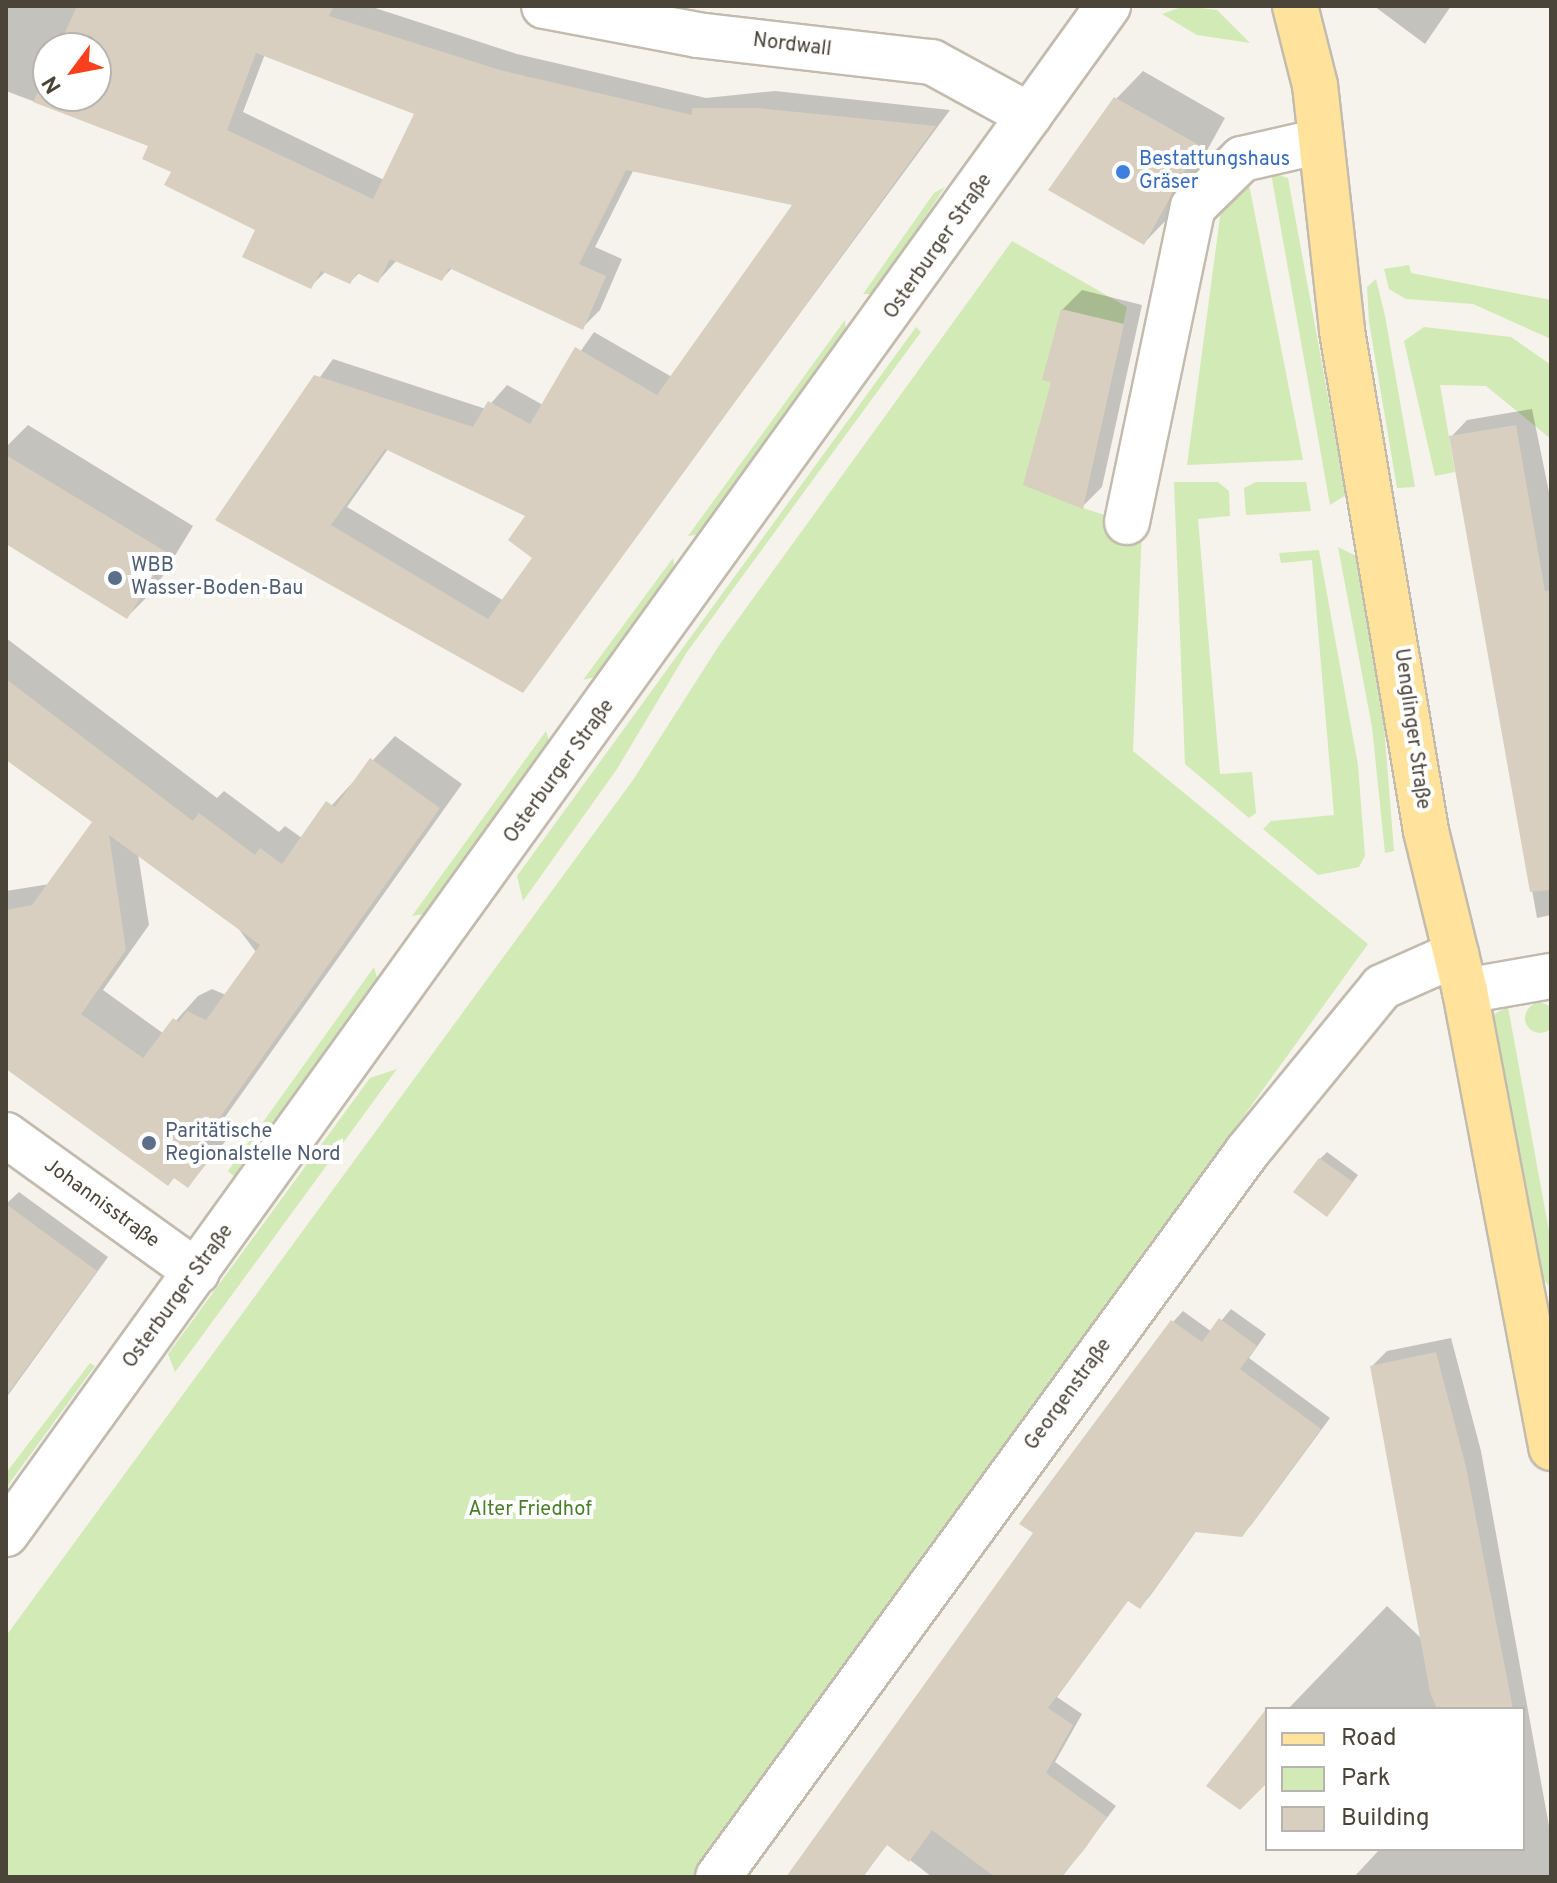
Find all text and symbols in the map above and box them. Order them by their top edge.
street label: Nordwall [751,29,833,63]
north arrow [32,32,112,112]
text: N [37,70,69,98]
place label: Bestattungshaus Gräser [1139,148,1290,195]
marker: Bestattungshaus Gräser [1114,163,1132,181]
street label: Osterburger Straße [880,170,998,324]
place label: WBB Wasser-Boden-Bau [131,554,304,601]
marker: WBB Wasser-Boden-Bau [106,569,124,587]
street label: Uenglinger Straße [1388,647,1434,811]
street label: Osterburger Straße [500,695,620,849]
place label: Paritätische Regionalstelle Nord [165,1120,340,1167]
marker: Paritätische Regionalstelle Nord [140,1134,158,1152]
street label: Johannisstraße [38,1154,164,1254]
street label: Osterburger Straße [119,1220,239,1374]
street label: Georgenstraße [1020,1334,1118,1456]
park label: Alter Friedhof [468,1498,592,1522]
legend [1265,1707,1525,1851]
text: Road [1341,1724,1397,1754]
text: Park [1341,1764,1391,1794]
text: Building [1341,1804,1430,1834]

